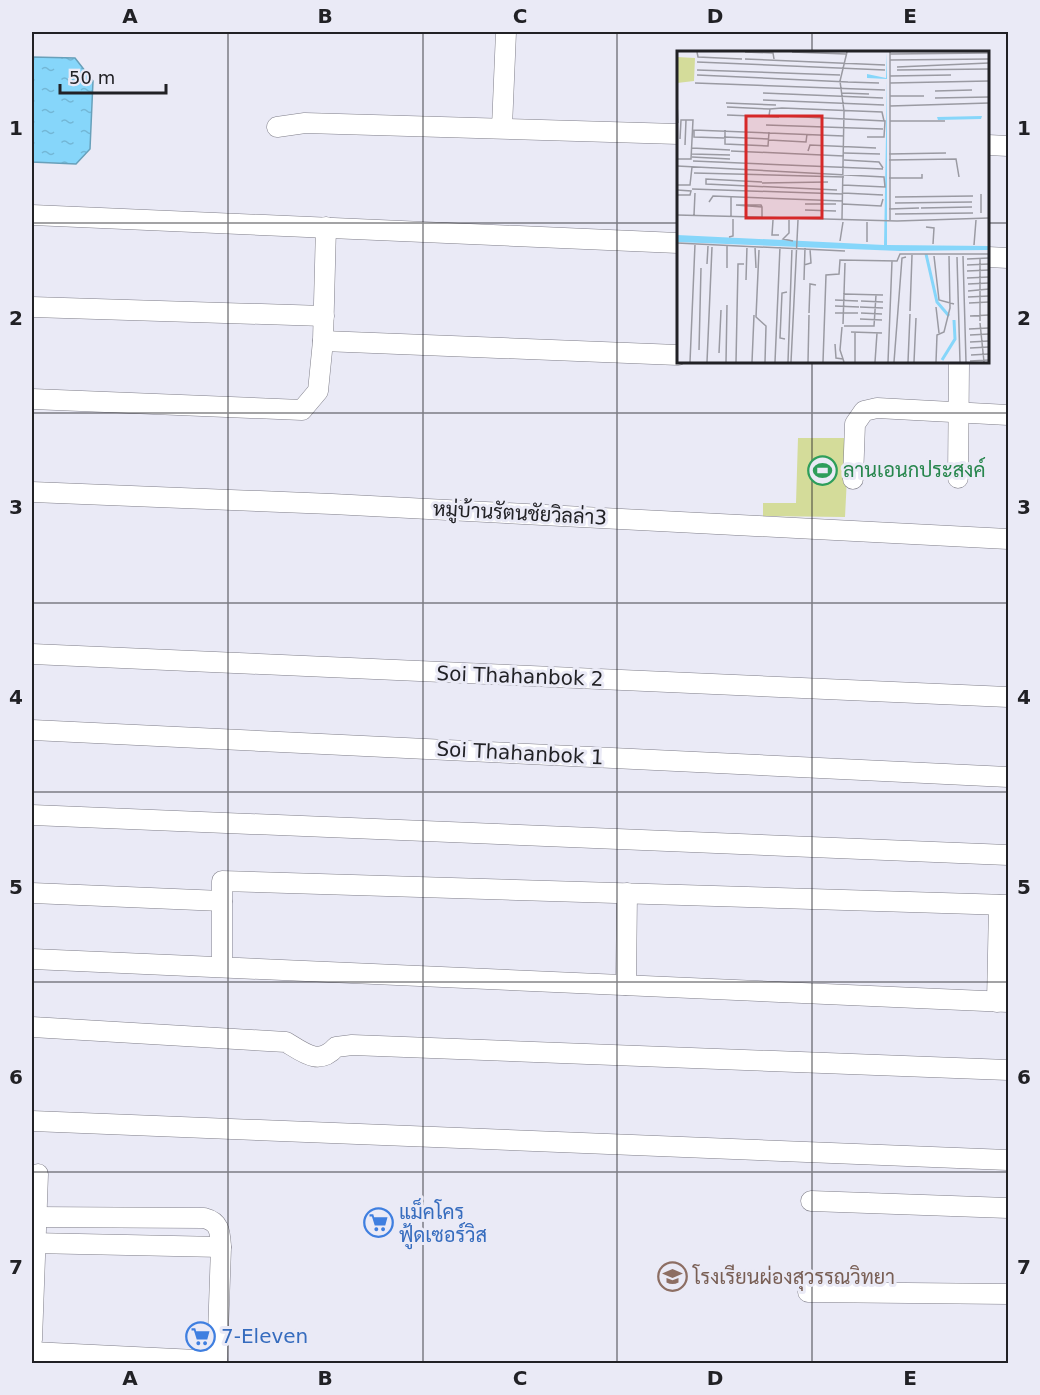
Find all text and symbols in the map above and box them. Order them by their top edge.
text: A [122,4,138,28]
text: B [317,4,333,28]
text: C [513,4,527,28]
text: D [707,4,723,28]
text: E [903,4,917,28]
inset map [677,51,989,363]
scale bar [60,57,166,95]
text: 50 m [69,67,115,88]
text: 1 [9,116,23,140]
text: 1 [1017,116,1031,140]
text: 2 [9,306,23,330]
text: 2 [1017,306,1031,330]
sports icon: ลานเอนกประสงค์ [806,454,838,486]
place label: ลานเอนกประสงค์ [843,456,985,482]
text: 3 [9,495,23,519]
text: 3 [1017,495,1031,519]
street label: หมู่บ้านรัตนชัยวิลล่า3 [432,496,608,533]
street label: Soi Thahanbok 2 [436,661,604,691]
text: 4 [9,685,23,709]
text: 4 [1017,685,1031,709]
street label: Soi Thahanbok 1 [436,737,604,769]
text: 5 [9,875,23,899]
text: 5 [1017,875,1031,899]
text: 6 [9,1065,23,1089]
text: 6 [1017,1065,1031,1089]
place label: แม็คโคร ฟู้ดเซอร์วิส [399,1197,487,1250]
supermarket icon: แม็คโคร ฟู้ดเซอร์วิส [362,1207,394,1239]
text: 7 [9,1255,23,1279]
text: 7 [1017,1255,1031,1279]
school or university icon: โรงเรียนผ่องสุวรรณวิทยา [656,1261,688,1293]
place label: โรงเรียนผ่องสุวรรณวิทยา [692,1264,895,1291]
supermarket icon: 7-Eleven [184,1320,216,1352]
place label: 7-Eleven [221,1324,308,1348]
text: A [122,1366,138,1390]
text: B [317,1366,333,1390]
text: C [513,1366,527,1390]
text: D [707,1366,723,1390]
text: E [903,1366,917,1390]

